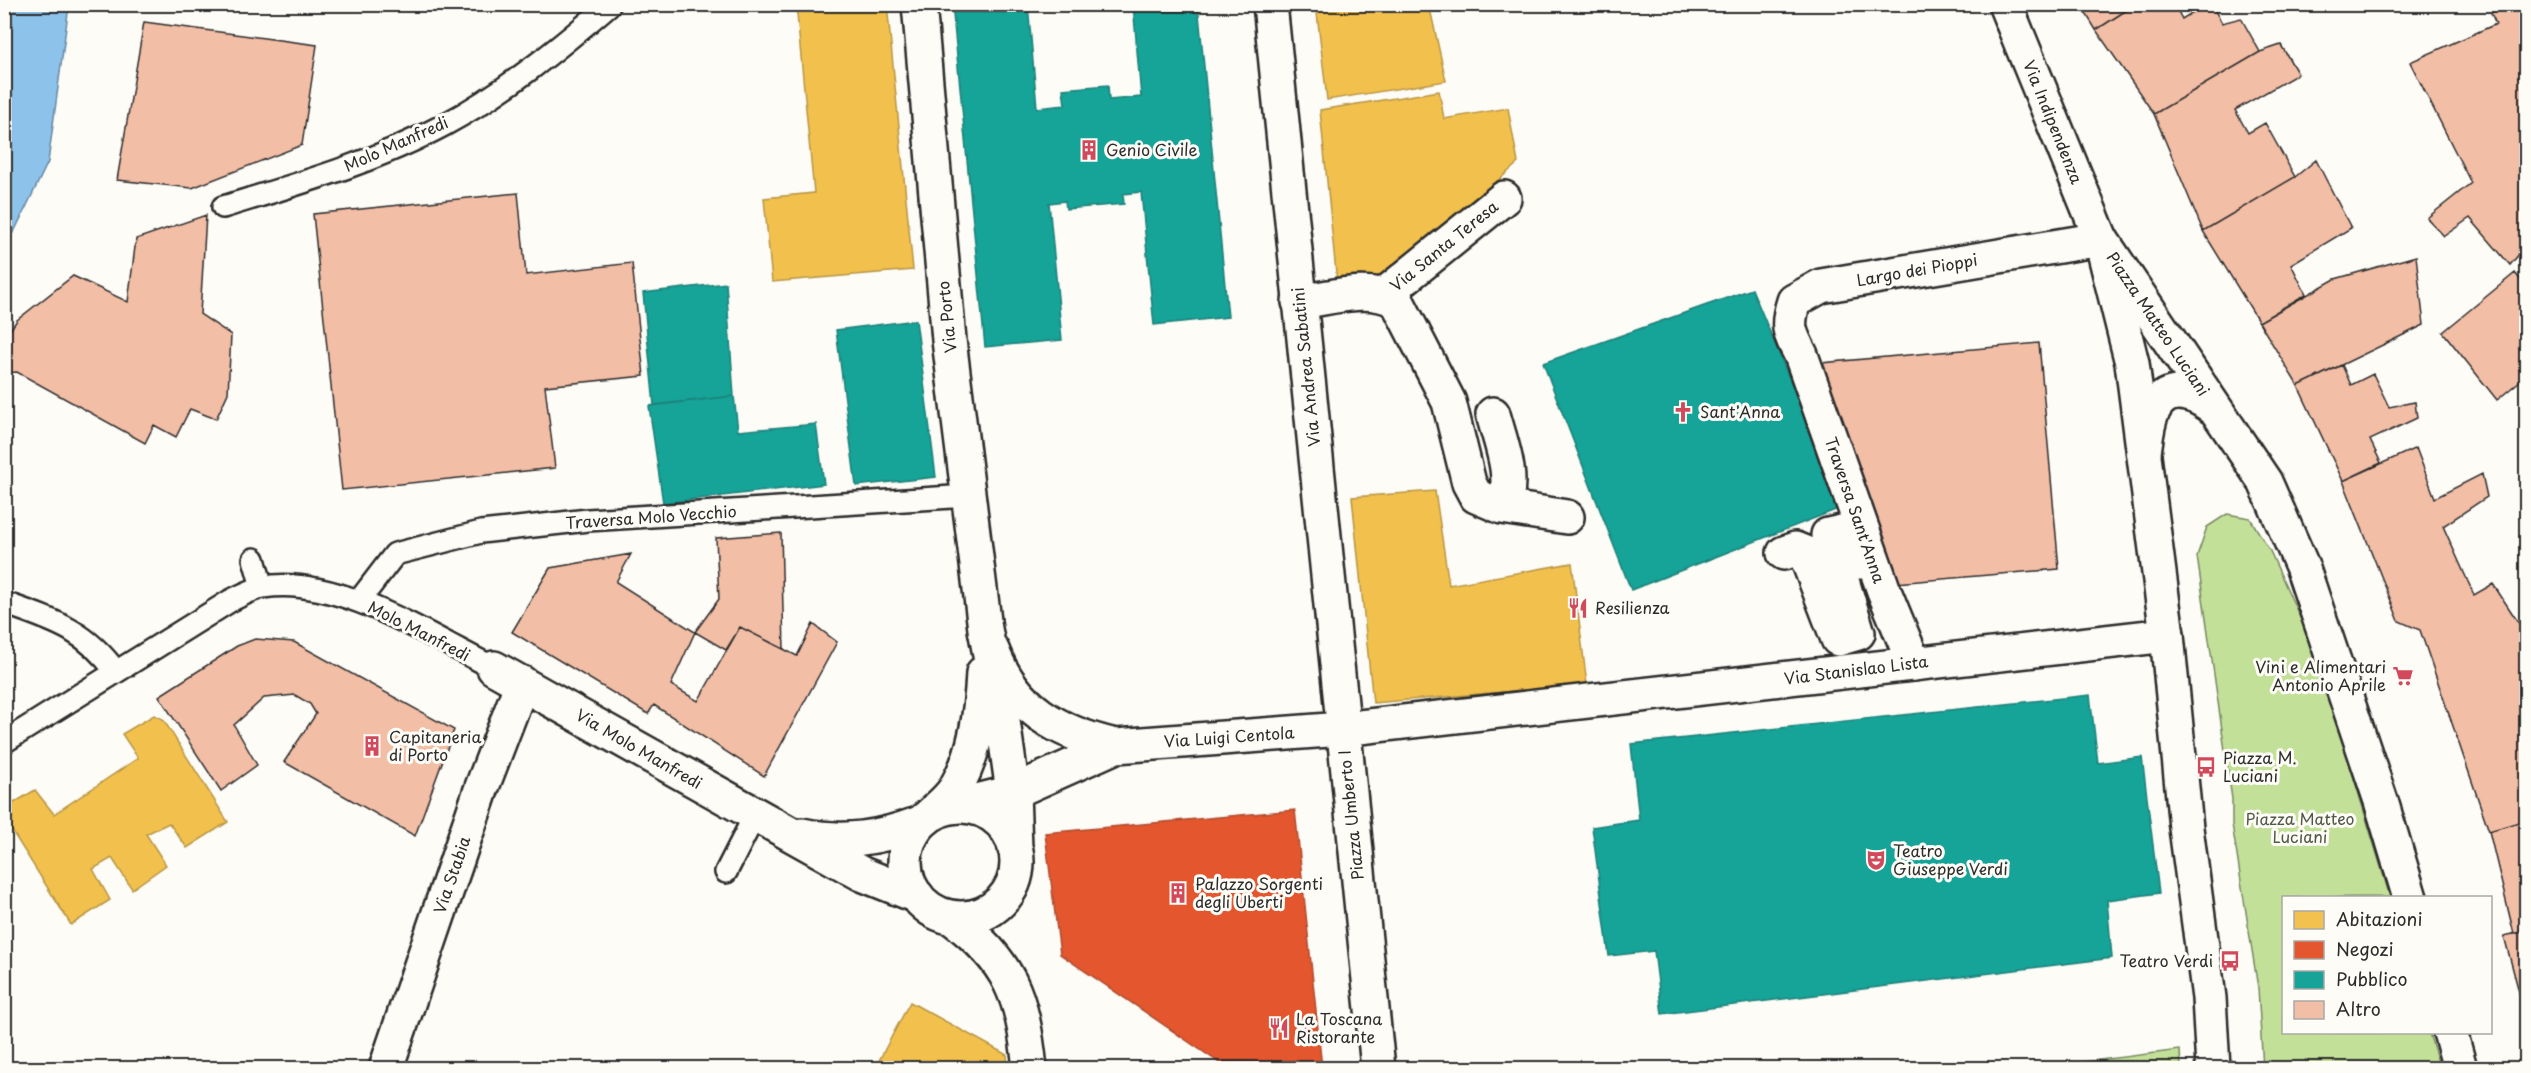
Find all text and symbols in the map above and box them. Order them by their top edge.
street label: Via Indipendenza [2018,56,2090,187]
street label: Molo Manfredi [340,109,452,177]
place label: Genio Civile [1106,137,1197,161]
building icon: Genio Civile [1077,138,1101,162]
street label: Via Santa Teresa [1384,194,1503,296]
street label: Piazza Matteo Luciani [2101,246,2216,400]
street label: Largo dei Pioppi [1854,247,1979,291]
street label: Via Porto [930,280,962,354]
street label: Via Andrea Sabatini [1285,286,1325,448]
place label: Sant'Anna [1700,399,1780,423]
church icon: Sant'Anna [1671,400,1695,424]
street label: Traversa Sant'Anna [1820,433,1892,586]
street label: Traversa Molo Vecchio [565,498,737,534]
street label: Molo Manfredi [364,594,475,666]
place label: Resilienza [1595,595,1670,619]
restaurant icon: Resilienza [1566,596,1590,620]
street label: Via Stanislao Lista [1783,648,1929,690]
place label: Vini e Alimentari Antonio Aprile [2255,654,2386,696]
supermarket icon: Vini e Alimentari Antonio Aprile [2391,664,2415,688]
street label: Via Molo Manfredi [572,702,707,794]
street label: Via Luigi Centola [1163,719,1295,753]
place label: Capitaneria di Porto [389,724,482,766]
building icon: Capitaneria di Porto [360,734,384,758]
place label: Piazza M. Luciani [2223,745,2297,787]
street label: Piazza Umberto I [1331,749,1369,881]
bus stop icon: Piazza M. Luciani [2194,755,2218,779]
park label: Piazza Matteo Luciani [2246,806,2355,848]
street label: Via Stabia [427,832,476,917]
place label: Teatro Giuseppe Verdi [1893,838,2008,880]
theatre icon: Teatro Giuseppe Verdi [1864,848,1888,872]
place label: Palazzo Sorgenti degli Uberti [1195,871,1323,913]
building icon: Palazzo Sorgenti degli Uberti [1166,881,1190,905]
legend [2282,896,2492,1034]
text: Abitazioni [2336,905,2422,932]
text: Negozi [2336,935,2394,962]
place label: Teatro Verdi [2120,948,2213,972]
bus stop icon: Teatro Verdi [2218,949,2242,973]
text: Pubblico [2336,965,2407,992]
text: Altro [2336,995,2381,1022]
place label: La Toscana Ristorante [1296,1006,1382,1048]
restaurant icon: La Toscana Ristorante [1267,1016,1291,1040]

